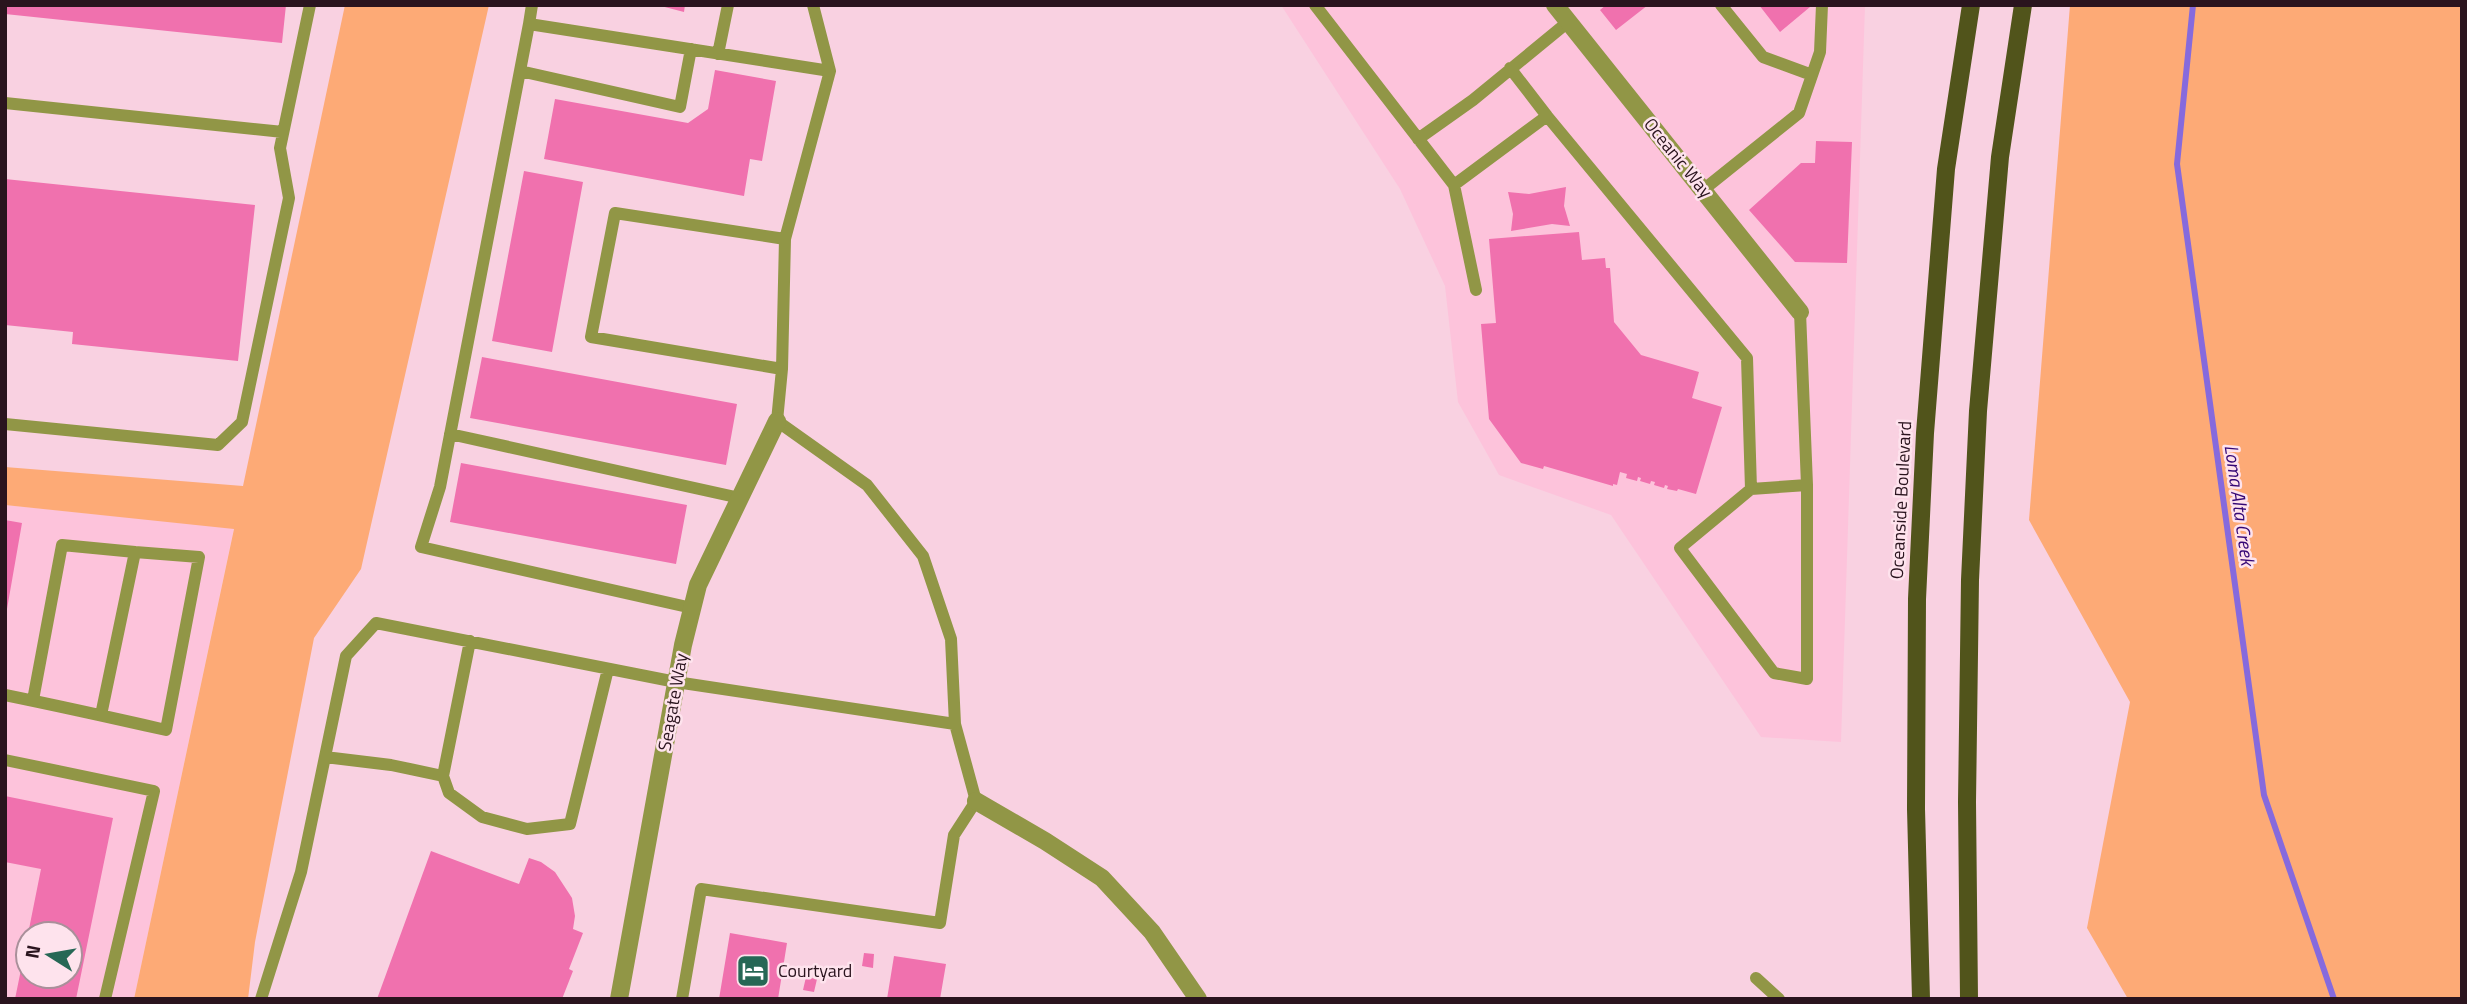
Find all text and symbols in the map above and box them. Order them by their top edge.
street label: Oceanic Way [1638,112,1719,204]
street label: Oceanside Boulevard [1883,420,1918,580]
water label: Loma Alta Creek [2218,443,2264,570]
street label: Seagate Way [651,651,694,753]
north arrow [14,920,84,990]
text: N [16,942,47,961]
hotel icon: Courtyard [734,952,772,990]
place label: Courtyard [778,957,852,984]

